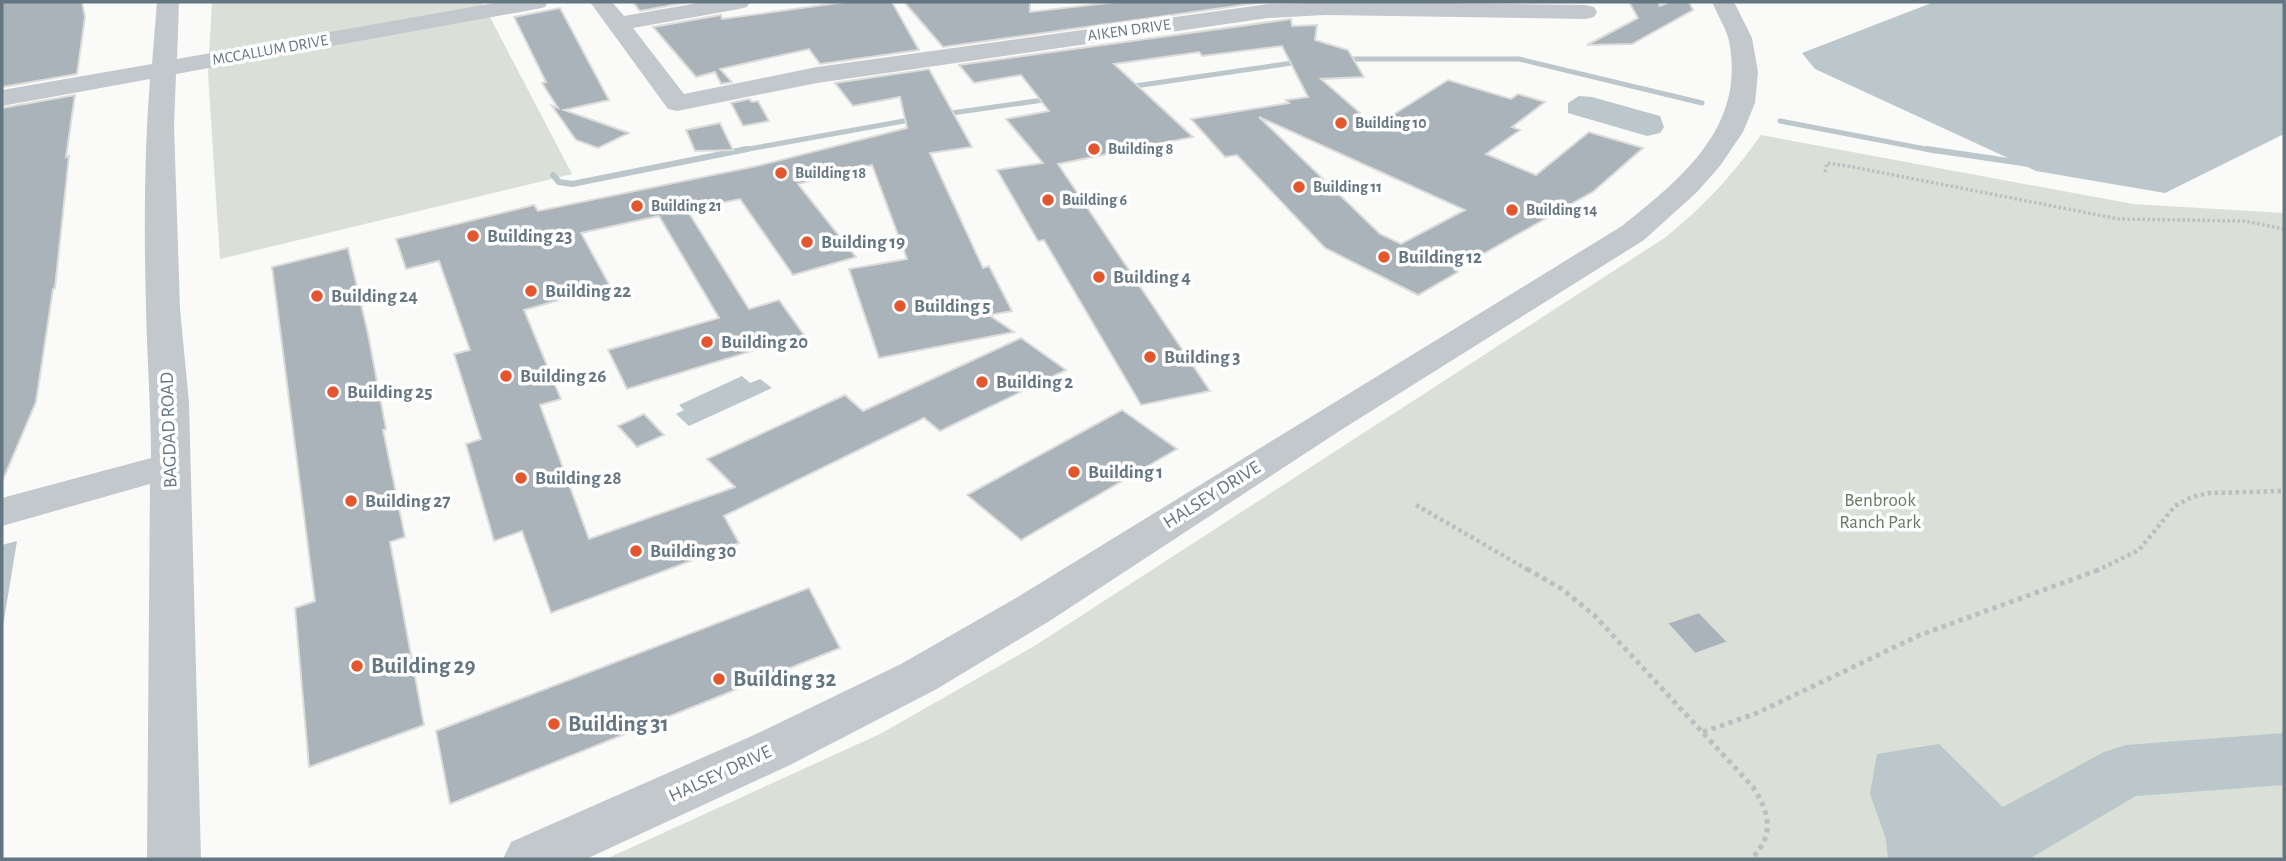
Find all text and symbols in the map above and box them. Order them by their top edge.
street label: AIKEN DRIVE [1087,16,1172,44]
street label: MCCALLUM DRIVE [211,32,329,68]
marker: Building 10 [1333,115,1349,131]
place label: Building 10 [1355,115,1427,131]
marker: Building 8 [1086,141,1102,157]
place label: Building 8 [1108,141,1173,157]
marker: Building 18 [773,165,789,181]
place label: Building 18 [795,165,866,181]
marker: Building 11 [1291,179,1307,195]
place label: Building 11 [1313,179,1382,195]
marker: Building 6 [1040,192,1056,208]
place label: Building 6 [1062,192,1127,208]
marker: Building 21 [629,198,645,214]
place label: Building 21 [651,198,722,214]
marker: Building 14 [1504,202,1520,218]
place label: Building 14 [1526,202,1597,218]
place label: Building 23 [487,227,572,246]
marker: Building 23 [465,228,481,244]
place label: Building 19 [821,233,905,252]
marker: Building 19 [799,234,815,250]
place label: Building 12 [1398,248,1482,267]
marker: Building 12 [1376,249,1392,265]
place label: Building 4 [1113,268,1191,287]
marker: Building 4 [1091,269,1107,285]
place label: Building 22 [545,282,631,301]
marker: Building 22 [523,283,539,299]
place label: Building 24 [331,287,418,306]
marker: Building 24 [309,288,325,304]
place label: Building 5 [914,297,990,316]
marker: Building 5 [892,298,908,314]
place label: Building 20 [721,333,808,352]
marker: Building 20 [699,334,715,350]
place label: Building 3 [1164,348,1240,367]
marker: Building 3 [1142,349,1158,365]
place label: Building 26 [520,367,606,386]
marker: Building 26 [498,368,514,384]
street label: BAGDAD ROAD [157,372,181,488]
place label: Building 2 [996,373,1073,392]
marker: Building 2 [974,374,990,390]
place label: Building 25 [347,383,432,402]
marker: Building 25 [325,384,341,400]
street label: HALSEY DRIVE [1160,458,1264,532]
place label: Building 1 [1088,463,1163,482]
marker: Building 1 [1066,464,1082,480]
place label: Building 28 [535,469,622,488]
marker: Building 28 [513,470,529,486]
park label: Benbrook Ranch Park [1839,491,1921,532]
place label: Building 27 [365,492,450,511]
marker: Building 27 [343,493,359,509]
place label: Building 30 [650,542,736,561]
marker: Building 30 [628,543,644,559]
place label: Building 29 [371,655,476,678]
marker: Building 29 [349,658,365,674]
place label: Building 32 [733,668,837,691]
marker: Building 32 [711,671,727,687]
place label: Building 31 [568,713,669,736]
marker: Building 31 [546,716,562,732]
street label: HALSEY DRIVE [666,742,774,806]

